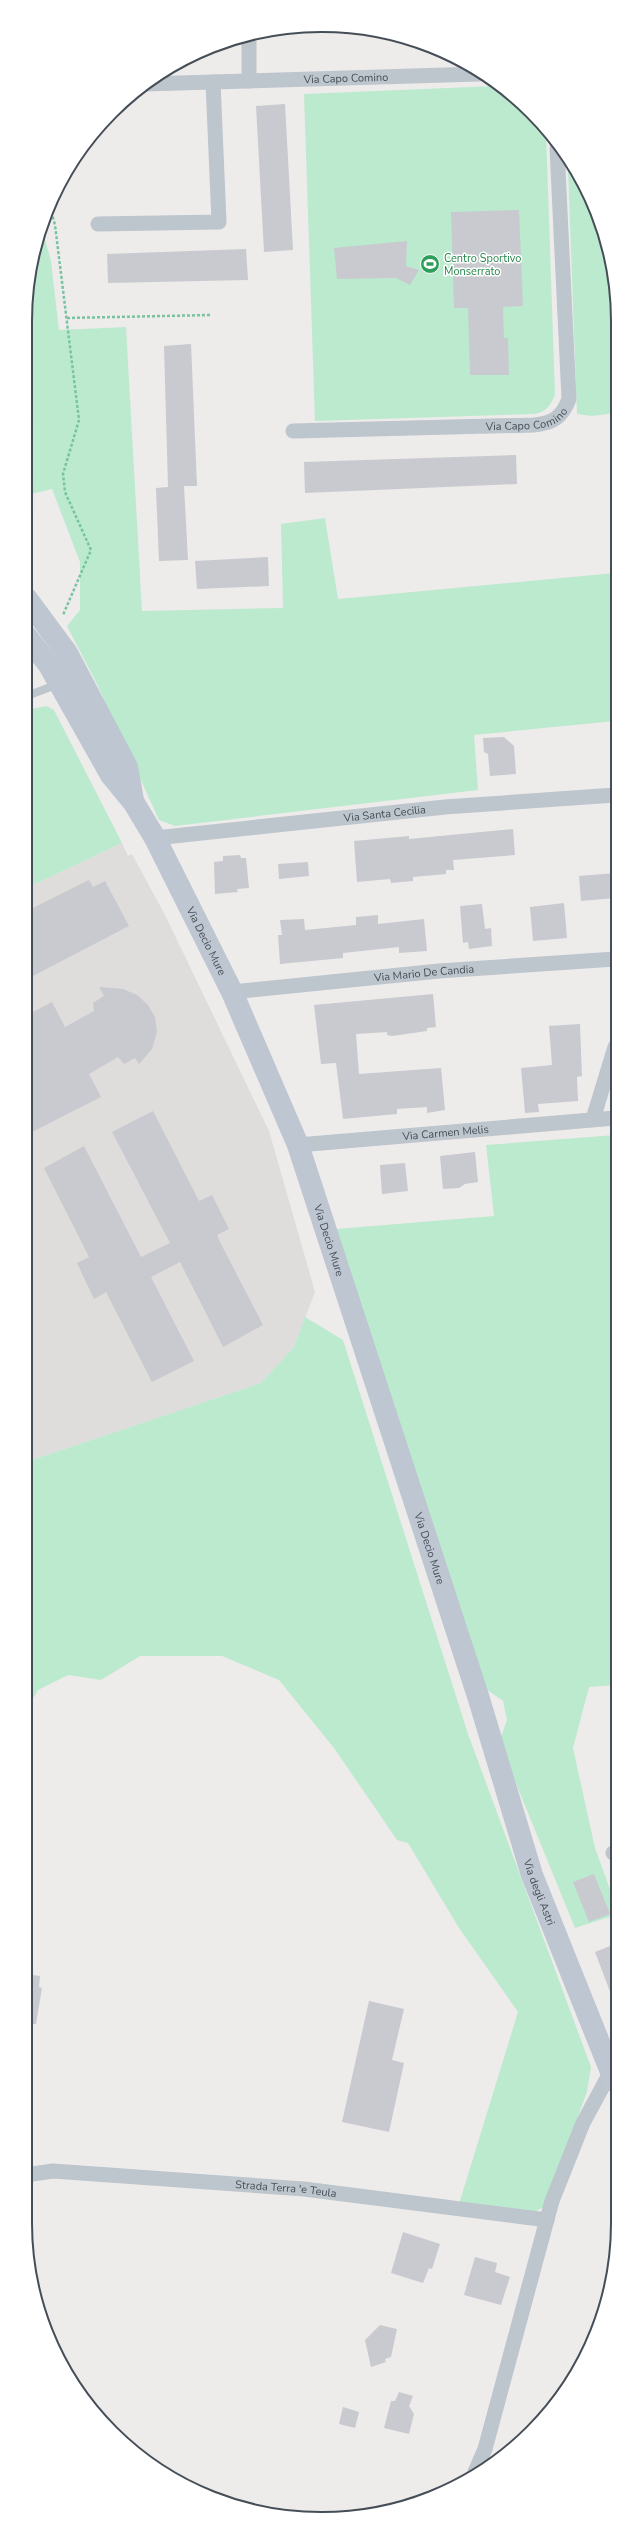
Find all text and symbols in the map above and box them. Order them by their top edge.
street label: Via Capo Comino [302,69,389,87]
place label: Centro Sportivo Monserrato [444,251,521,279]
sports icon: Centro Sportivo Monserrato [419,253,441,275]
street label: Via Capo Comino [484,404,571,434]
street label: Via Santa Cecilia [342,802,427,825]
street label: Via Decio Mure [183,903,230,978]
street label: Via Mario De Candia [372,961,475,985]
street label: Via Carmen Melis [401,1121,489,1144]
street label: Via Decio Mure [310,1201,348,1278]
street label: Via Decio Mure [411,1509,449,1586]
street label: Via degli Astri [520,1856,559,1927]
street label: Strada Terra 'e Teula [235,2177,338,2201]

